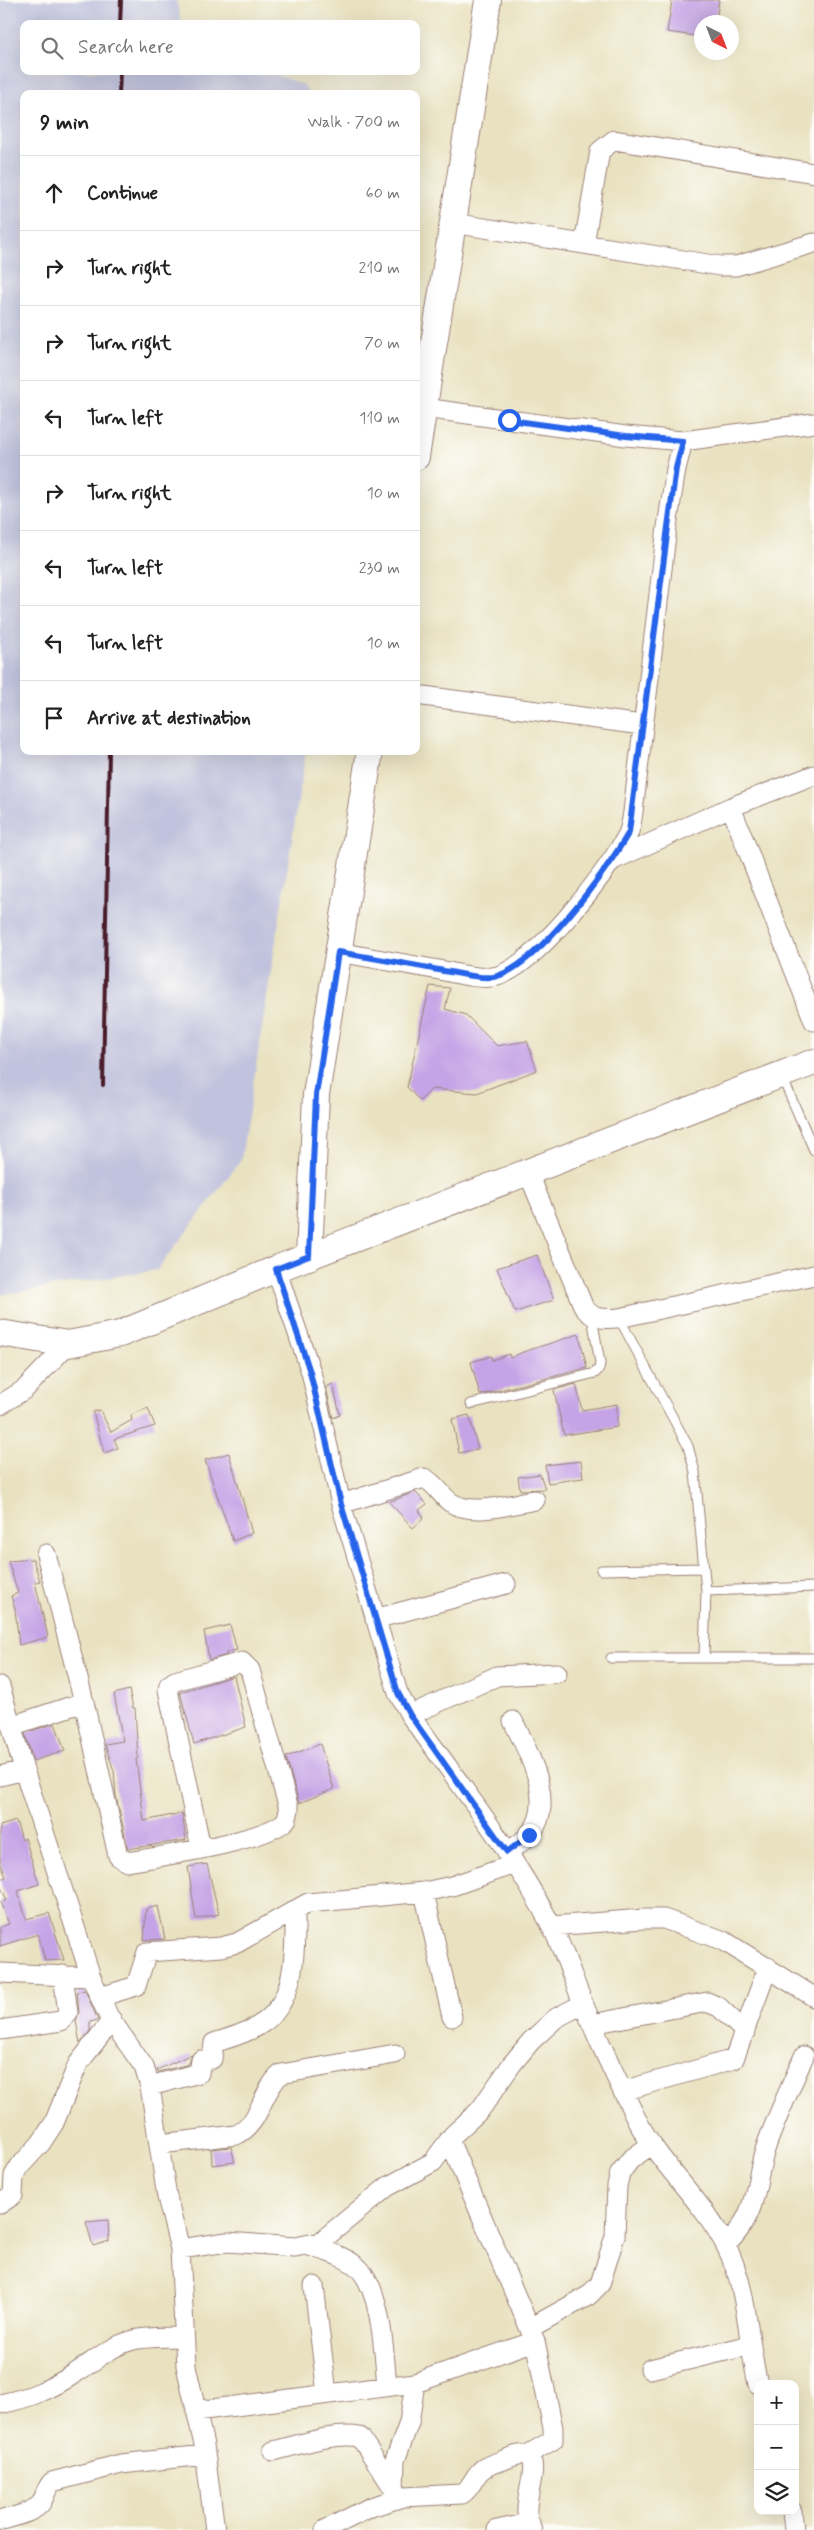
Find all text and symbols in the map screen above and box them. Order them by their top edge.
north arrow [694,15,739,60]
search box [20,20,420,75]
icon: search [38,34,66,62]
text: Search here [78,35,174,60]
text: 9 min [40,109,89,137]
text: Walk · 700 m [308,112,400,133]
icon: ahead [40,179,68,207]
text: Continue [87,181,158,206]
text: 60 m [366,183,400,204]
icon: right [40,254,68,282]
text: Turn right [87,256,171,281]
text: 210 m [359,258,400,279]
icon: right [40,329,68,357]
text: Turn right [87,331,171,356]
text: 70 m [364,333,400,354]
icon: left [40,404,68,432]
text: Turn left [87,406,163,431]
text: 110 m [359,408,400,429]
route start [498,409,521,432]
icon: right [40,479,68,507]
text: Turn right [87,481,171,506]
text: 10 m [367,483,400,504]
icon: left [40,554,68,582]
text: Turn left [87,556,163,581]
text: 230 m [359,558,400,579]
icon: left [40,629,68,657]
text: Turn left [87,631,163,656]
text: 10 m [367,633,400,654]
icon: arrive [40,704,68,732]
text: Arrive at destination [87,706,251,731]
route end [518,1824,541,1847]
map controls [754,2380,799,2515]
button: + [754,2380,799,2425]
button: − [754,2425,799,2470]
button: layers [754,2470,799,2515]

